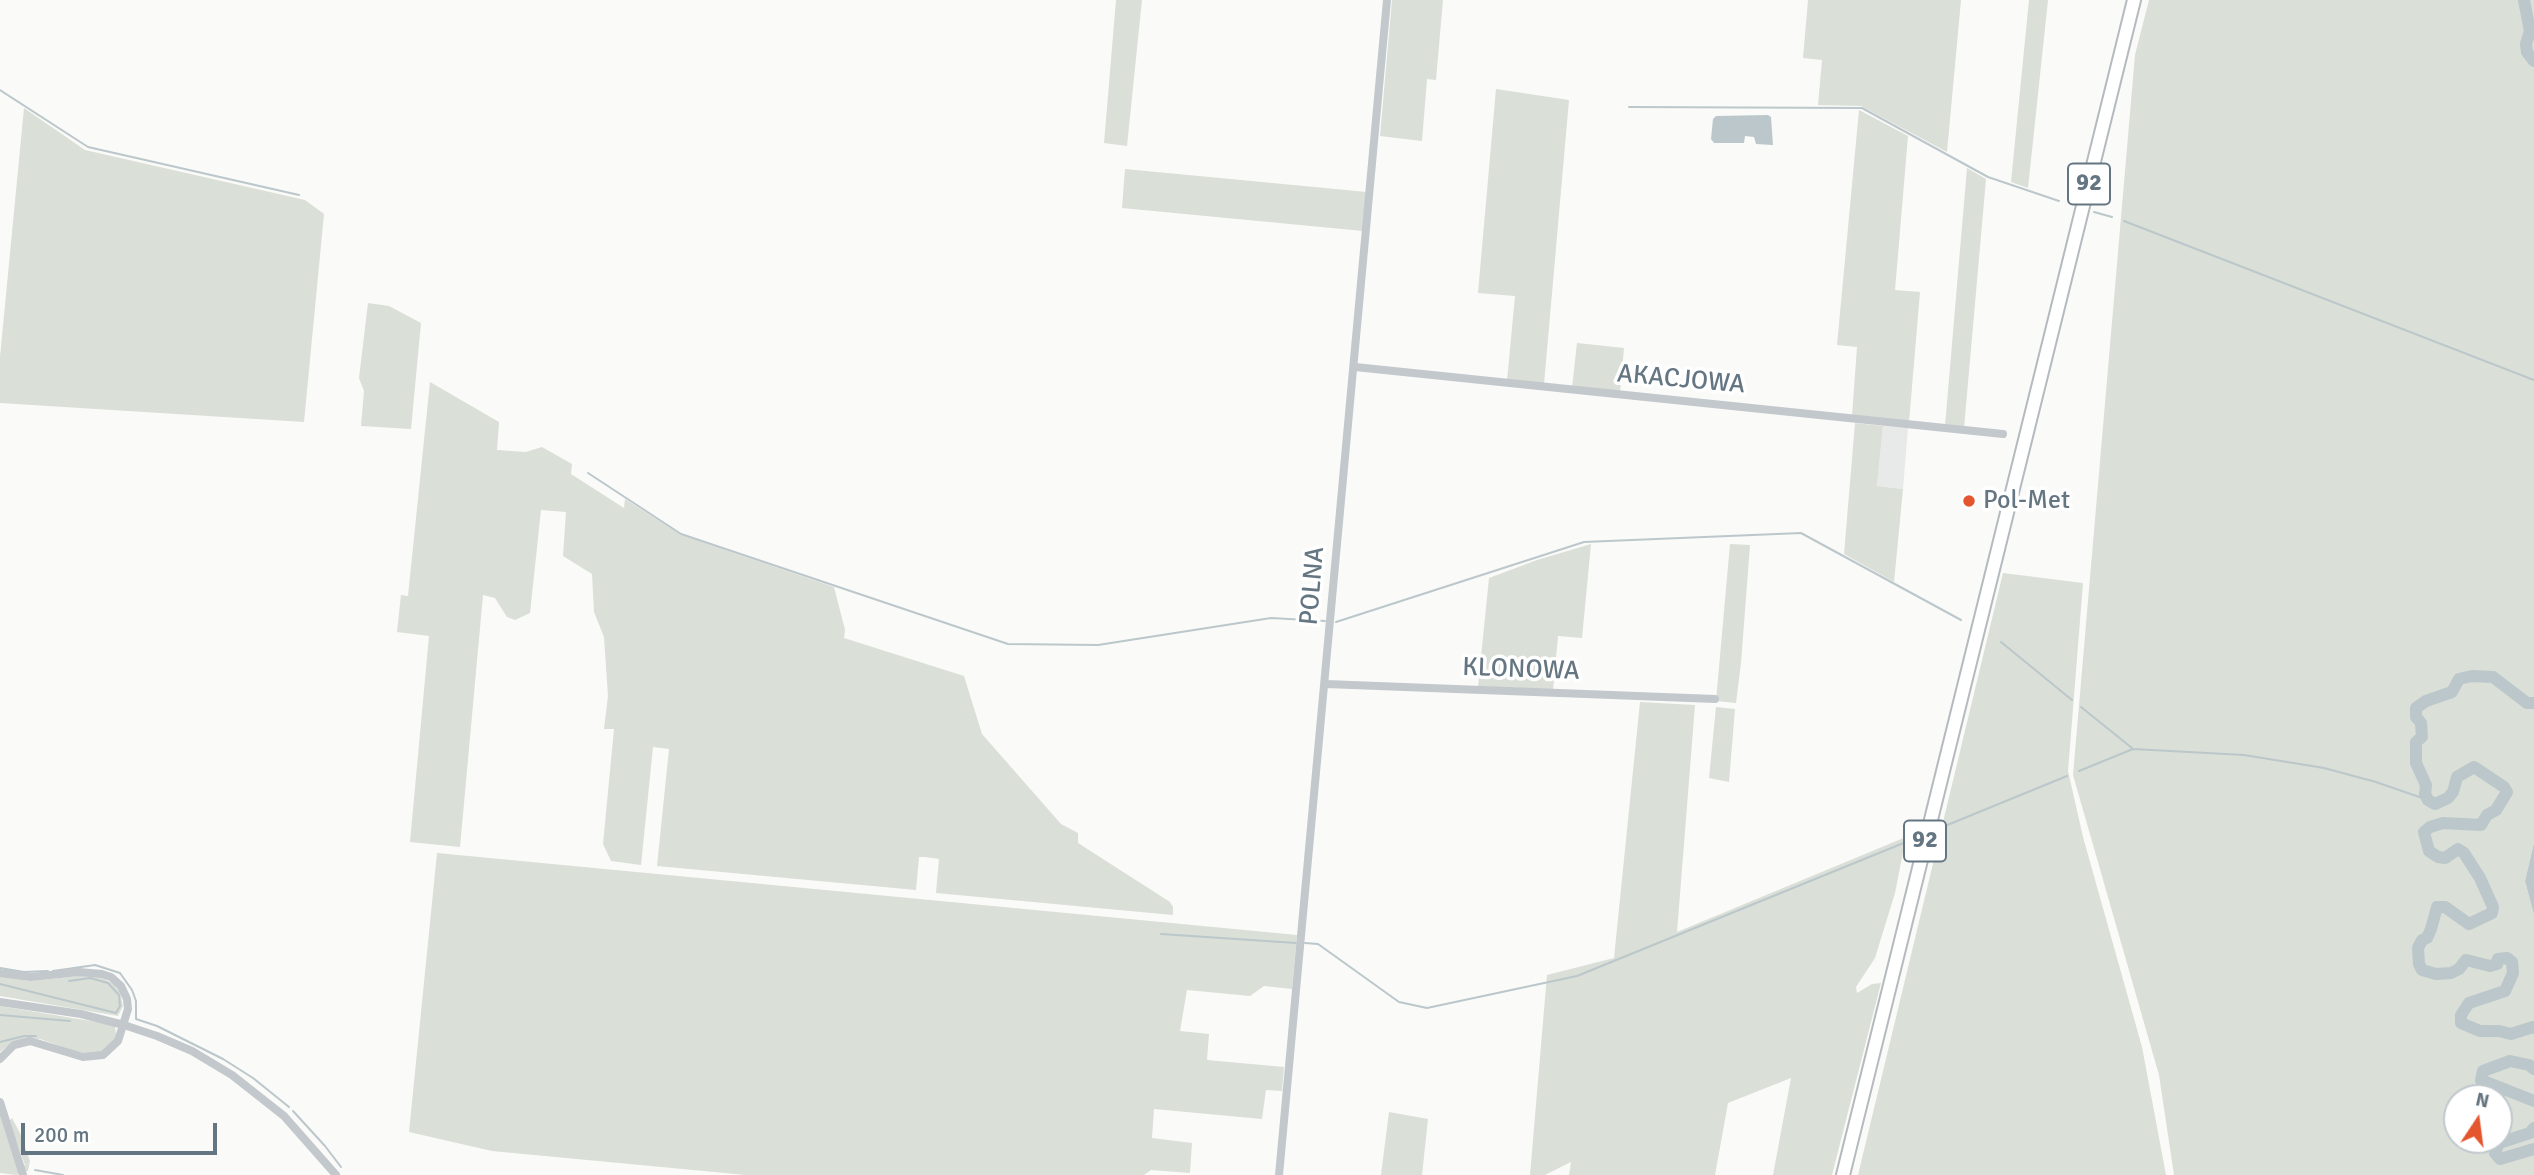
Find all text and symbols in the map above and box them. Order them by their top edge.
road number: 92 [2068,164,2110,204]
street label: AKACJOWA [1616,359,1746,401]
place label: Pol-Met [1983,485,2070,517]
marker: Pol-Met [1961,493,1977,509]
street label: POLNA [1294,545,1332,627]
street label: KLONOWA [1462,652,1580,688]
road number: 92 [1904,820,1946,862]
north arrow [2443,1084,2513,1154]
text: N [2473,1087,2491,1114]
scale bar [24,1108,220,1152]
text: 200 m [34,1122,89,1148]

